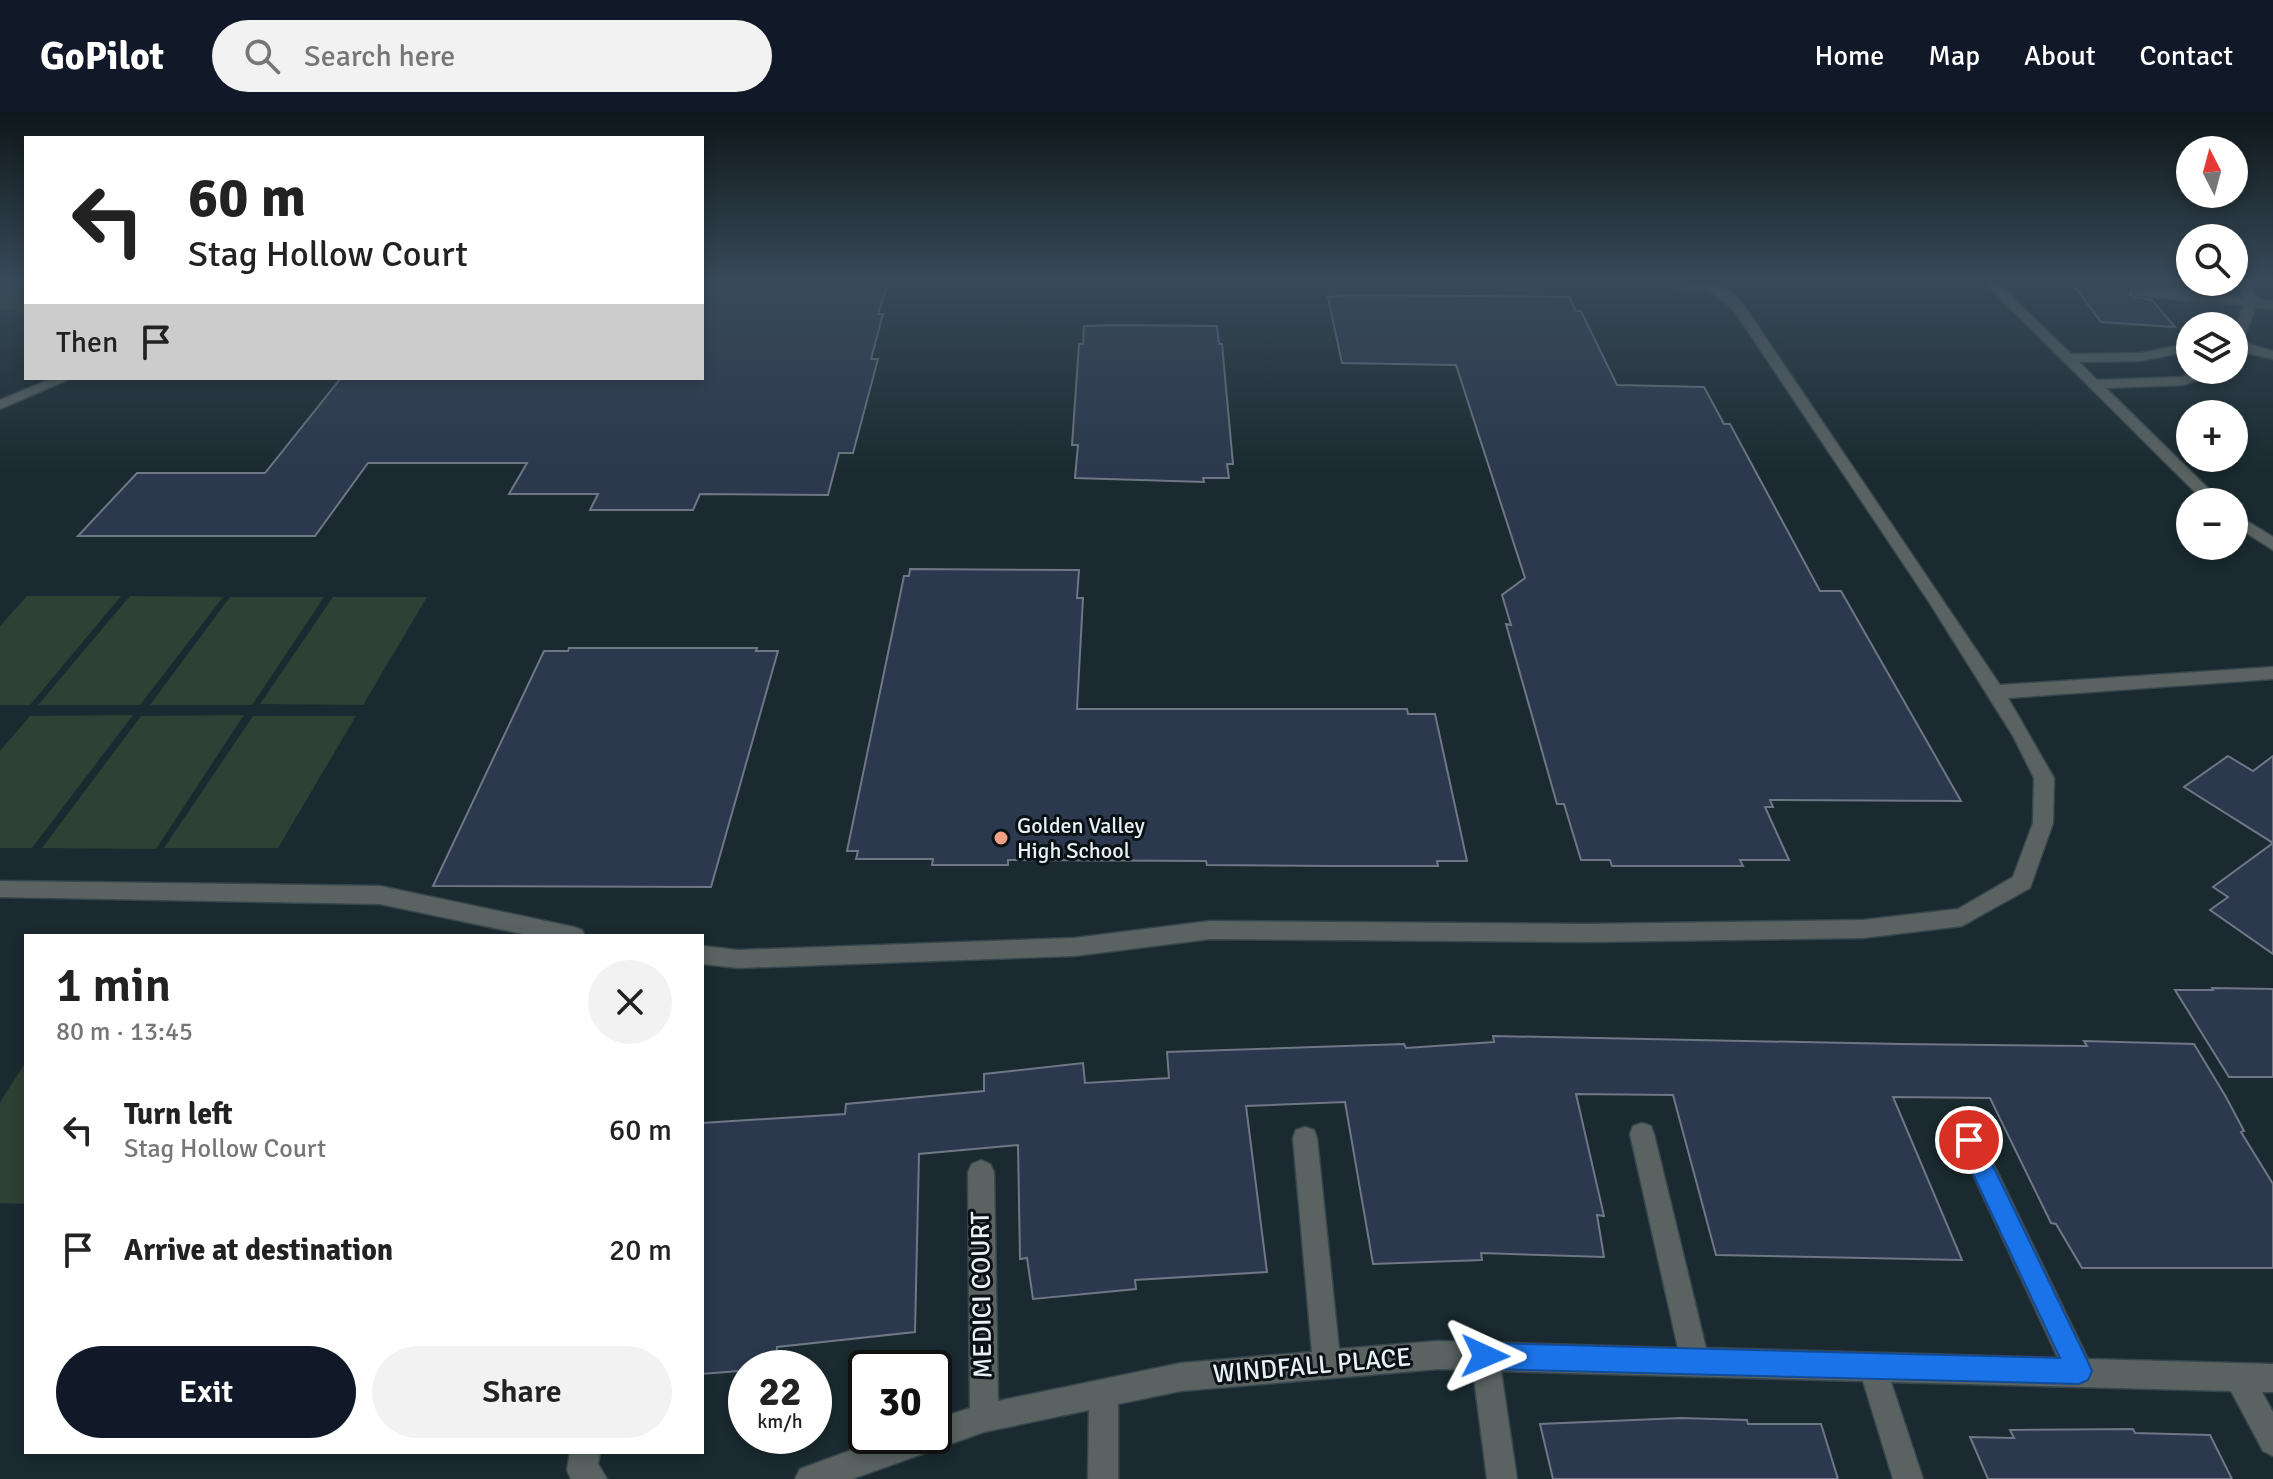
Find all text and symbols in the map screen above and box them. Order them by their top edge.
search box [212,20,772,92]
text: GoPilot [40,33,164,80]
icon: search [240,34,284,78]
text: Search here [304,38,455,75]
text: Home [1815,39,1884,73]
text: Map [1928,39,1980,73]
text: About [2024,39,2096,73]
text: Contact [2140,39,2233,73]
north arrow [2176,136,2248,208]
map controls [2176,136,2248,560]
text: 60 m [188,163,306,232]
icon: left [56,168,160,272]
button: search [2176,224,2248,296]
text: Stag Hollow Court [188,232,468,277]
button: layers [2176,312,2248,384]
icon: arrive [134,320,178,364]
text: Then [56,324,118,361]
button: + [2176,400,2248,472]
button: − [2176,488,2248,560]
place label: Golden Valley High School [1017,812,1146,864]
marker: Golden Valley High School [992,829,1010,847]
text: 1 min [56,956,171,1015]
button: close [588,960,672,1044]
text: 80 m · 13:45 [56,1016,193,1048]
text: Turn left [124,1096,233,1133]
pin [1935,1106,2003,1174]
icon: left [56,1108,100,1152]
text: 60 m [609,1112,672,1149]
icon: arrive [1947,1118,1991,1162]
text: Stag Hollow Court [124,1133,326,1165]
street label: MEDICI COURT [965,1211,999,1379]
icon: arrive [56,1228,100,1272]
text: Arrive at destination [124,1232,393,1269]
text: 20 m [609,1232,672,1269]
position arrow [1443,1314,1527,1398]
street label: WINDFALL PLACE [1212,1341,1412,1391]
button: Exit [56,1346,356,1438]
button: Share [372,1346,672,1438]
speed limit sign: 30 [848,1350,952,1454]
text: 22 [758,1367,802,1417]
text: km/h [757,1409,803,1434]

